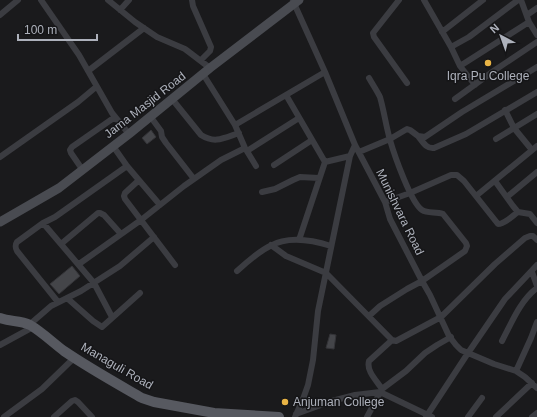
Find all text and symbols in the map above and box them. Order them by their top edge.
scale bar [18,16,97,42]
north arrow [481,16,521,56]
text: N [488,21,501,36]
text: 100 m [24,23,57,37]
marker: Iqra Pu College [483,58,493,68]
street label: Jama Masjid Road [102,69,188,141]
place label: Iqra Pu College [447,69,530,83]
street label: Munishvara Road [373,167,427,257]
street label: Managuli Road [79,340,155,392]
place label: Anjuman College [293,395,385,409]
marker: Anjuman College [280,397,290,407]

